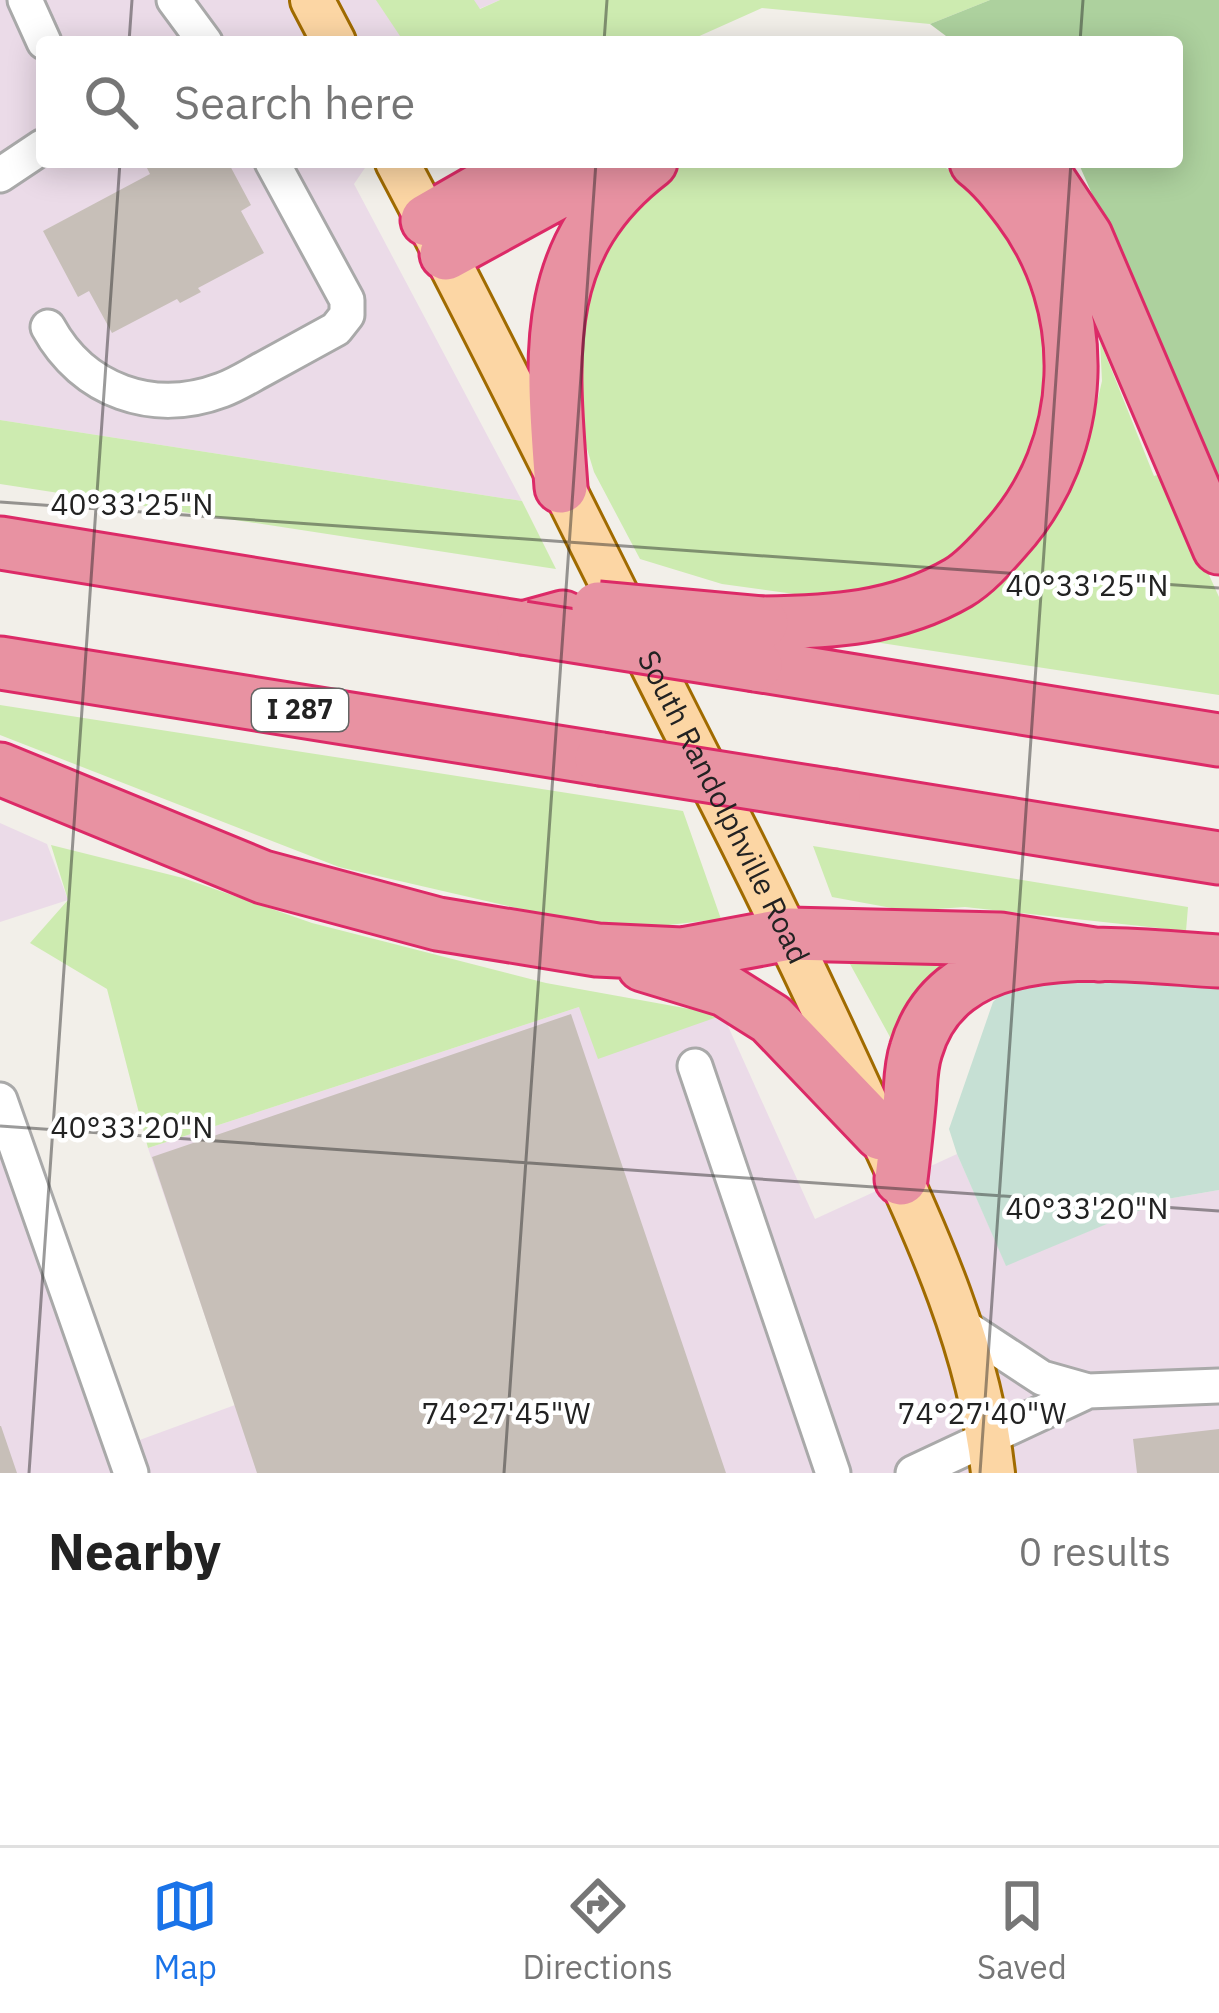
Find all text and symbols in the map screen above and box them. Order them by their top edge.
search box [36,36,1183,168]
icon: search [78,69,144,135]
text: Search here [174,73,415,131]
text: 40°33'25"N [50,484,214,523]
text: 40°33'25"N [1005,565,1169,604]
street label: South Randolphville Road [630,643,819,970]
road number: I 287 [252,689,348,731]
text: 40°33'20"N [50,1107,214,1146]
text: 40°33'20"N [1005,1188,1169,1227]
text: 74°27'45"W [421,1393,591,1432]
text: 74°27'40"W [897,1393,1067,1432]
text: Nearby [48,1518,221,1584]
text: 0 results [1019,1526,1171,1577]
tab: Map [152,1873,218,1988]
tab: Directions [523,1873,673,1988]
tab: Saved [977,1873,1067,1988]

